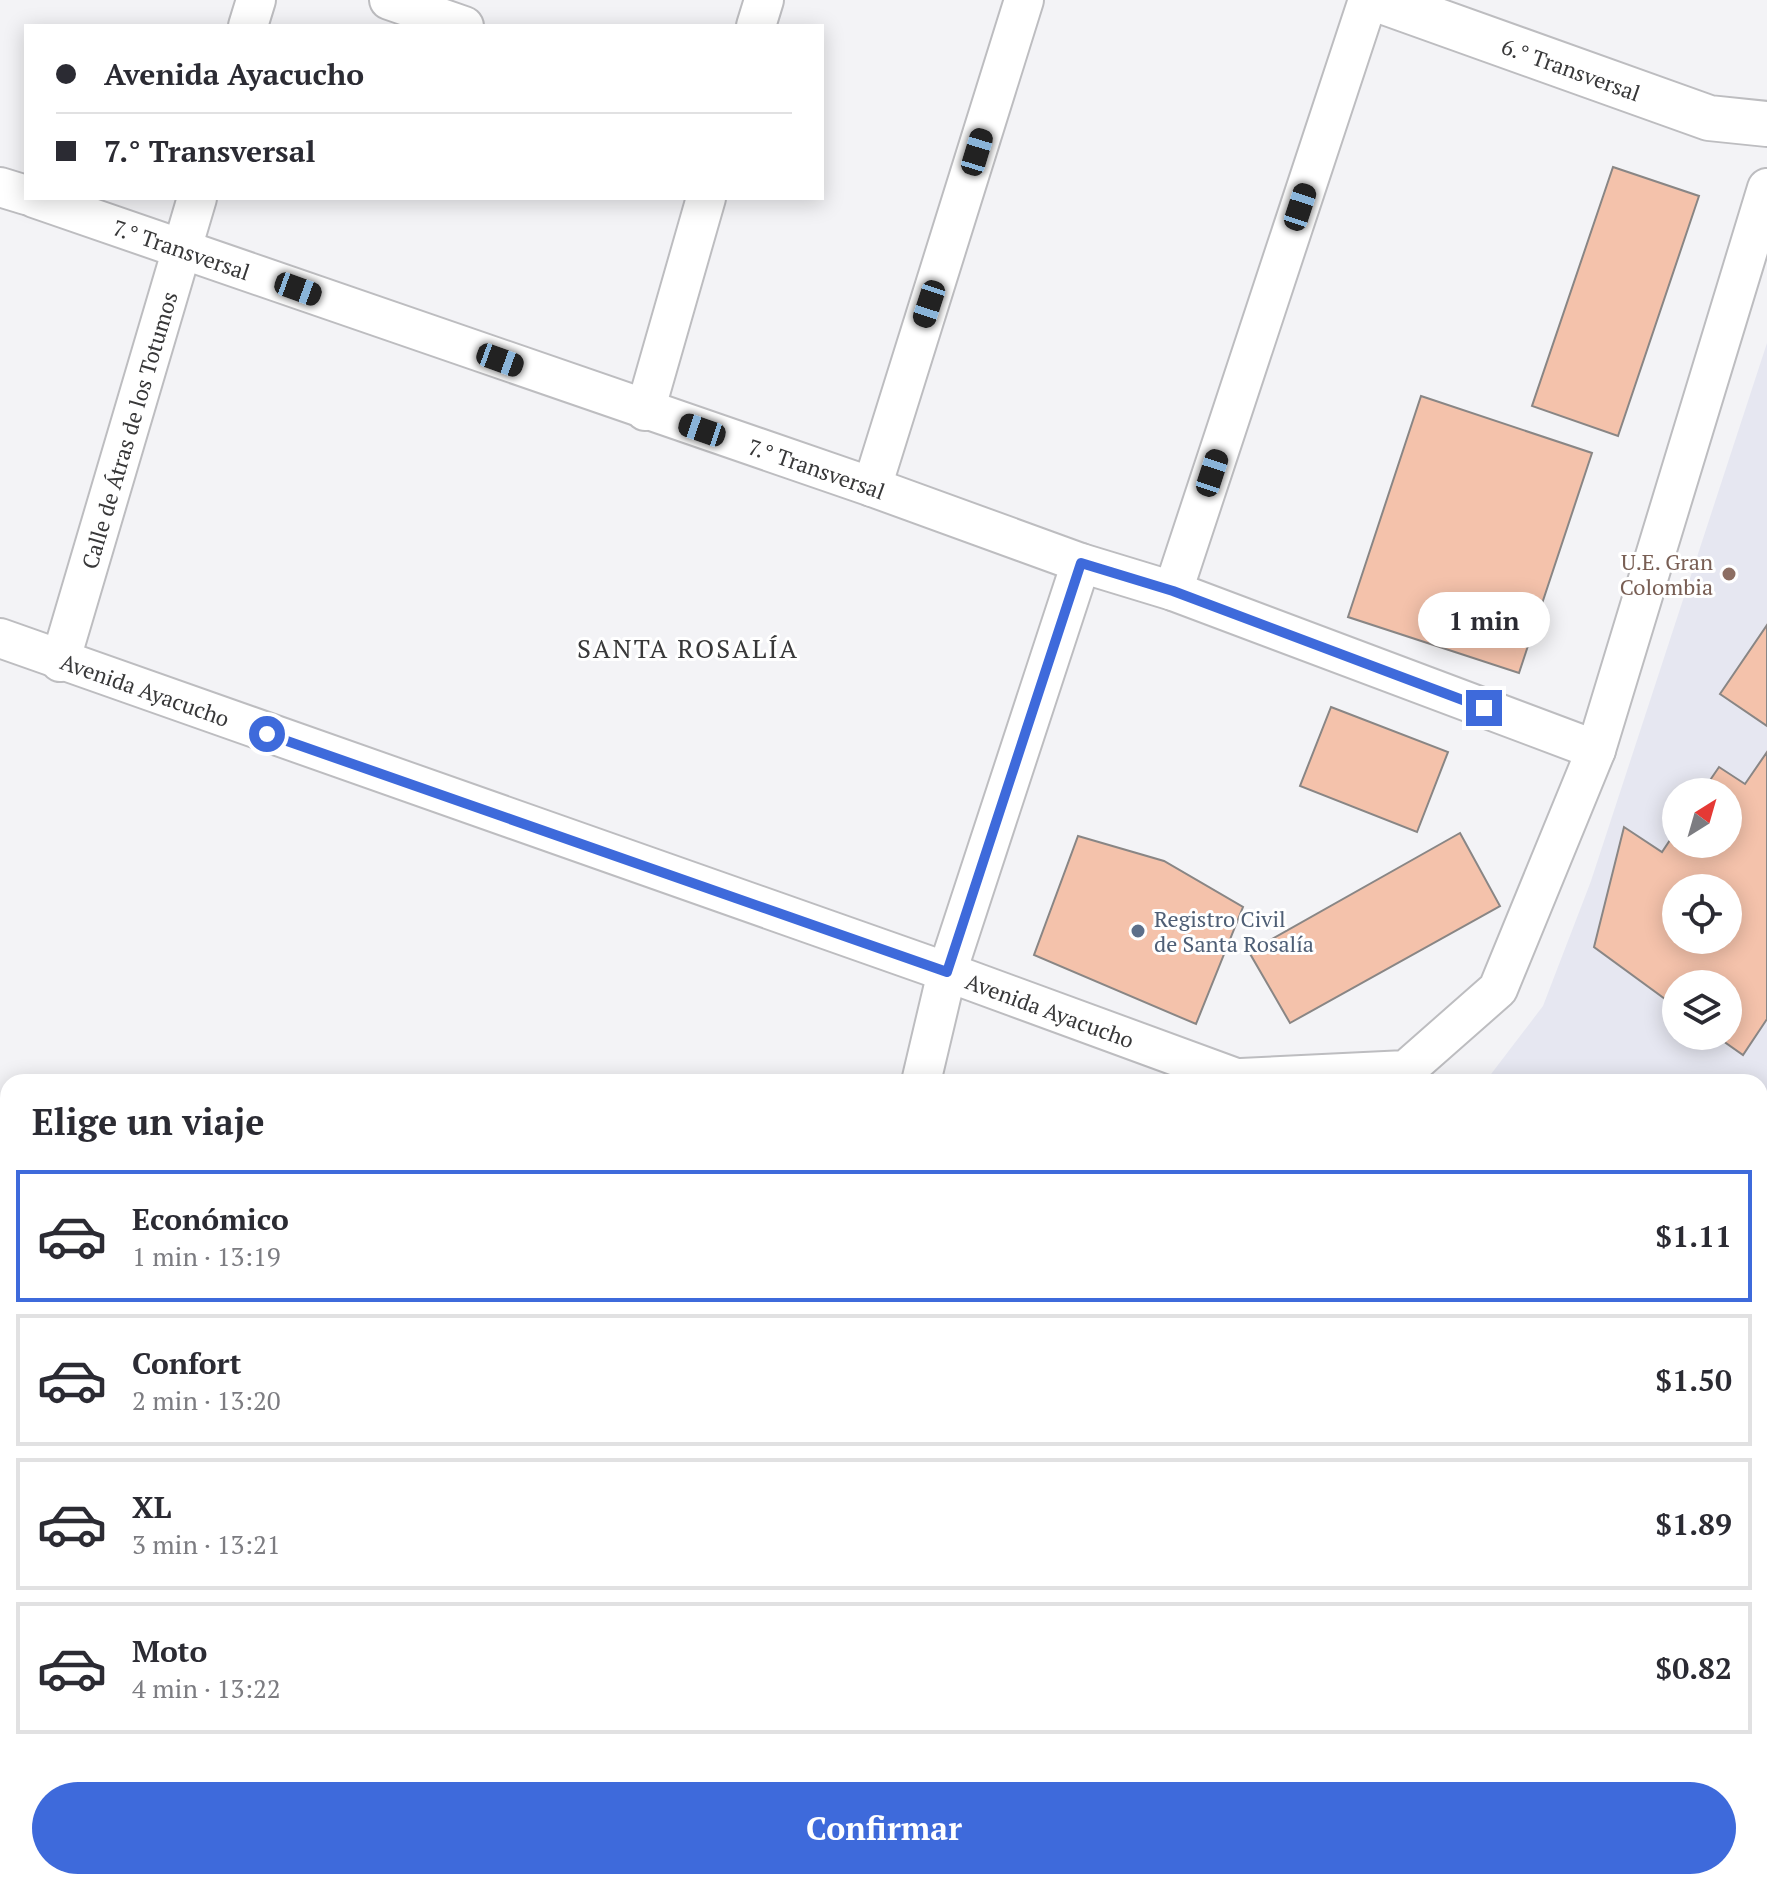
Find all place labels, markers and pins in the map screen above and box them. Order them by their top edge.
place label: U.E. Gran Colombia [1620,547,1713,601]
marker: U.E. Gran Colombia [1720,565,1738,583]
place label: Registro Civil de Santa Rosalía [1154,904,1314,958]
marker: Registro Civil de Santa Rosalía [1129,922,1147,940]

